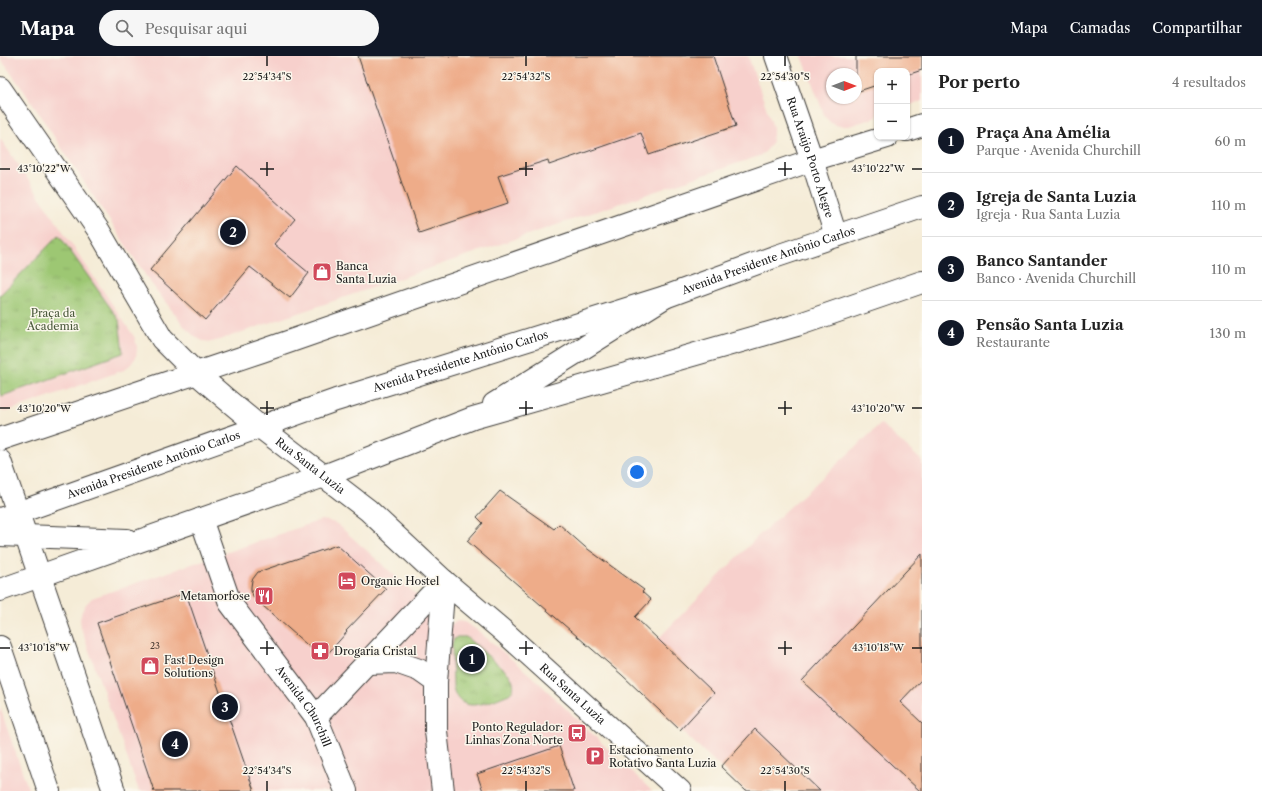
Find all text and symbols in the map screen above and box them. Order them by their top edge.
search box [99,10,379,46]
text: Mapa [20,17,75,40]
icon: search [113,17,135,39]
text: Pesquisar aqui [145,19,247,38]
text: Mapa [1010,19,1048,37]
text: Camadas [1070,19,1130,37]
text: Compartilhar [1152,19,1242,37]
north arrow [826,68,862,104]
map controls [874,68,910,140]
button: + [874,68,910,104]
text: 22°54'34"S [243,70,291,83]
text: 22°54'32"S [501,70,551,83]
text: 22°54'30"S [760,70,810,83]
text: Por perto [938,72,1020,92]
text: 4 resultados [1172,74,1246,90]
street label: Rua Araújo Porto Alegre [784,95,837,220]
button: − [874,104,910,140]
text: Praça Ana Amélia [976,123,1111,142]
text: 1 [948,133,954,149]
text: 60 m [1215,133,1246,149]
text: Parque · Avenida Churchill [976,142,1141,158]
text: 43°10'22"W [17,162,72,175]
text: 43°10'22"W [851,162,906,175]
text: Igreja de Santa Luzia [976,187,1136,206]
text: 2 [947,197,955,213]
text: 110 m [1211,197,1246,213]
text: Igreja · Rua Santa Luzia [976,206,1120,222]
pin: 2 [220,217,246,247]
street label: Avenida Presidente Antônio Carlos [679,223,857,298]
text: Banco Santander [976,251,1107,270]
place label: Banca Santa Luzia [336,259,397,286]
shop icon: Banca Santa Luzia [311,261,333,283]
text: 3 [947,261,955,277]
text: 110 m [1211,261,1246,277]
text: Banco · Avenida Churchill [976,270,1136,286]
park label: Praça da Academia [26,306,79,333]
text: Pensão Santa Luzia [976,315,1124,334]
text: 4 [947,325,955,341]
text: 130 m [1210,325,1246,341]
street label: Avenida Presidente Antônio Carlos [370,327,550,395]
text: Restaurante [976,334,1050,350]
text: 43°10'20"W [17,402,72,415]
text: 43°10'20"W [851,402,906,415]
street label: Avenida Presidente Antônio Carlos [64,427,242,502]
street label: Rua Santa Luzia [273,434,348,497]
your location [627,462,647,482]
hotel icon: Organic Hostel [336,570,358,592]
place label: Organic Hostel [361,574,440,588]
restaurant icon: Metamorfose [253,585,275,607]
place label: Metamorfose [180,589,250,603]
house number: 23 [150,640,160,651]
pharmacy icon: Drogaria Cristal [309,640,331,662]
text: 43°10'18"W [18,641,71,654]
text: 43°10'18"W [852,641,905,654]
place label: Drogaria Cristal [334,644,417,658]
pin: 1 [459,644,485,674]
place label: Fast Design Solutions [164,653,224,680]
shop icon: Fast Design Solutions [139,655,161,677]
street label: Rua Santa Luzia [537,660,609,727]
street label: Avenida Churchill [272,662,335,749]
pin: 3 [212,692,238,722]
place label: Ponto Regulador: Linhas Zona Norte [465,720,563,747]
bus stop icon: Ponto Regulador: Linhas Zona Norte [566,722,588,744]
pin: 4 [162,729,188,759]
place label: Estacionamento Rotativo Santa Luzia [609,743,717,770]
parking icon: Estacionamento Rotativo Santa Luzia [584,745,606,767]
text: 22°54'34"S [243,764,291,777]
text: 22°54'32"S [501,764,551,777]
text: 22°54'30"S [760,764,810,777]

